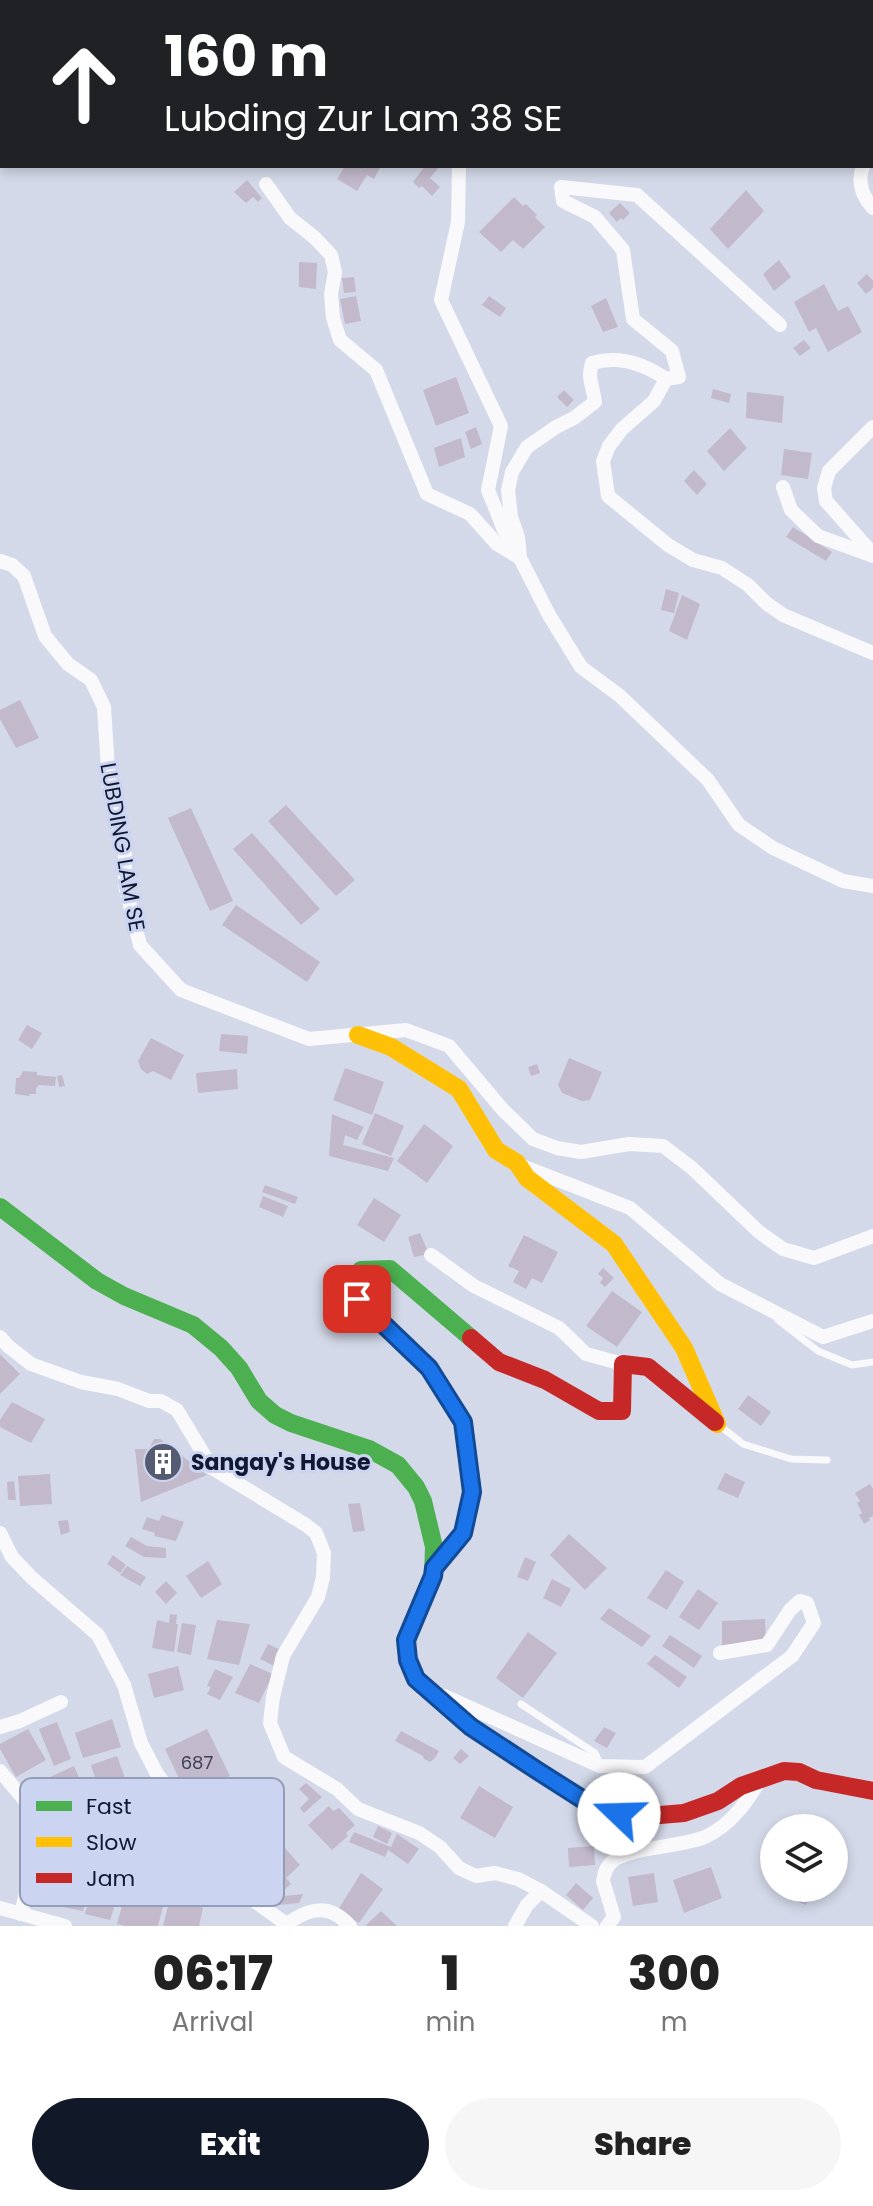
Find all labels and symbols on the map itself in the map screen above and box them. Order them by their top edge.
street label: LUBDING LAM SE [92,760,153,934]
pin [323,1265,391,1333]
building icon: Sangay's House [142,1441,184,1483]
place label: Sangay's House [191,1447,371,1478]
house number: 687 [181,1750,213,1775]
position arrow [577,1772,661,1856]
legend [20,1778,284,1906]
text: Fast [86,1791,131,1822]
text: Slow [86,1827,136,1858]
text: Jam [86,1863,135,1894]

